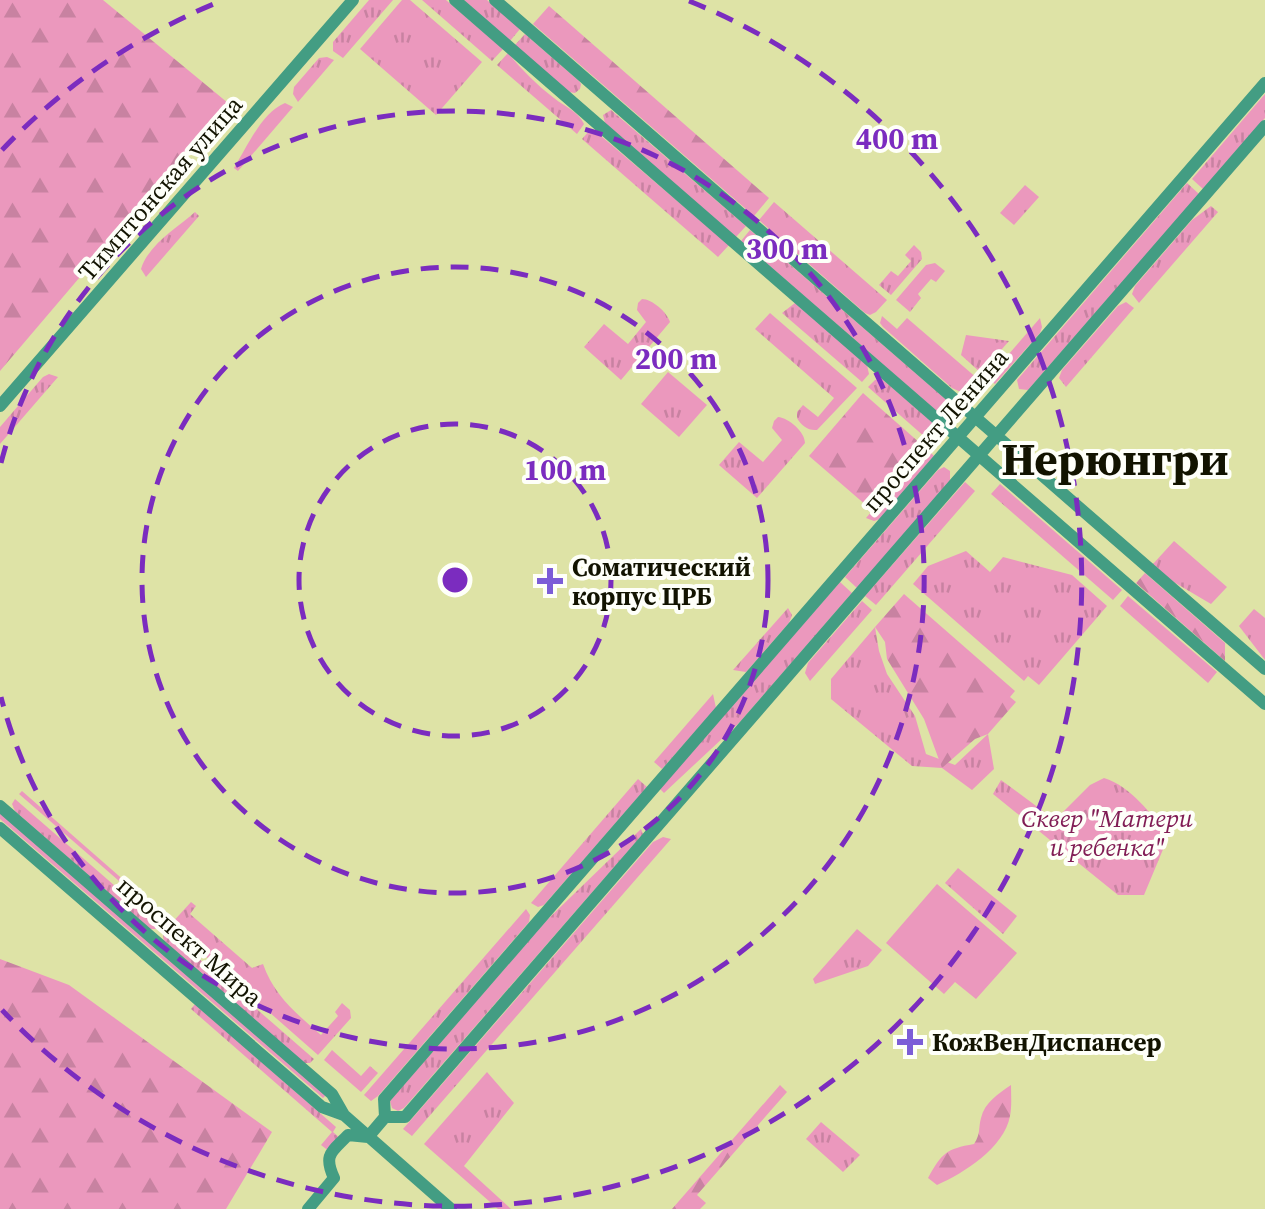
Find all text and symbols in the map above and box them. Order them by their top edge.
street label: Тимптонская улица [70,88,250,288]
text: 400 m [856,118,938,159]
text: 300 m [746,228,828,269]
text: 200 m [635,338,717,379]
street label: проспект Ленина [854,341,1016,519]
district label: Нерюнгри [1001,428,1229,490]
text: 100 m [524,449,606,490]
place label: Соматический корпус ЦРБ [572,550,751,613]
centre of rings [437,562,473,598]
marker: Соматический корпус ЦРБ [537,568,563,594]
park label: Сквер "Матери и ребенка" [1021,801,1194,864]
street label: проспект Мира [110,868,270,1014]
place label: КожВенДиспансер [932,1025,1162,1059]
marker: КожВенДиспансер [897,1029,923,1055]

